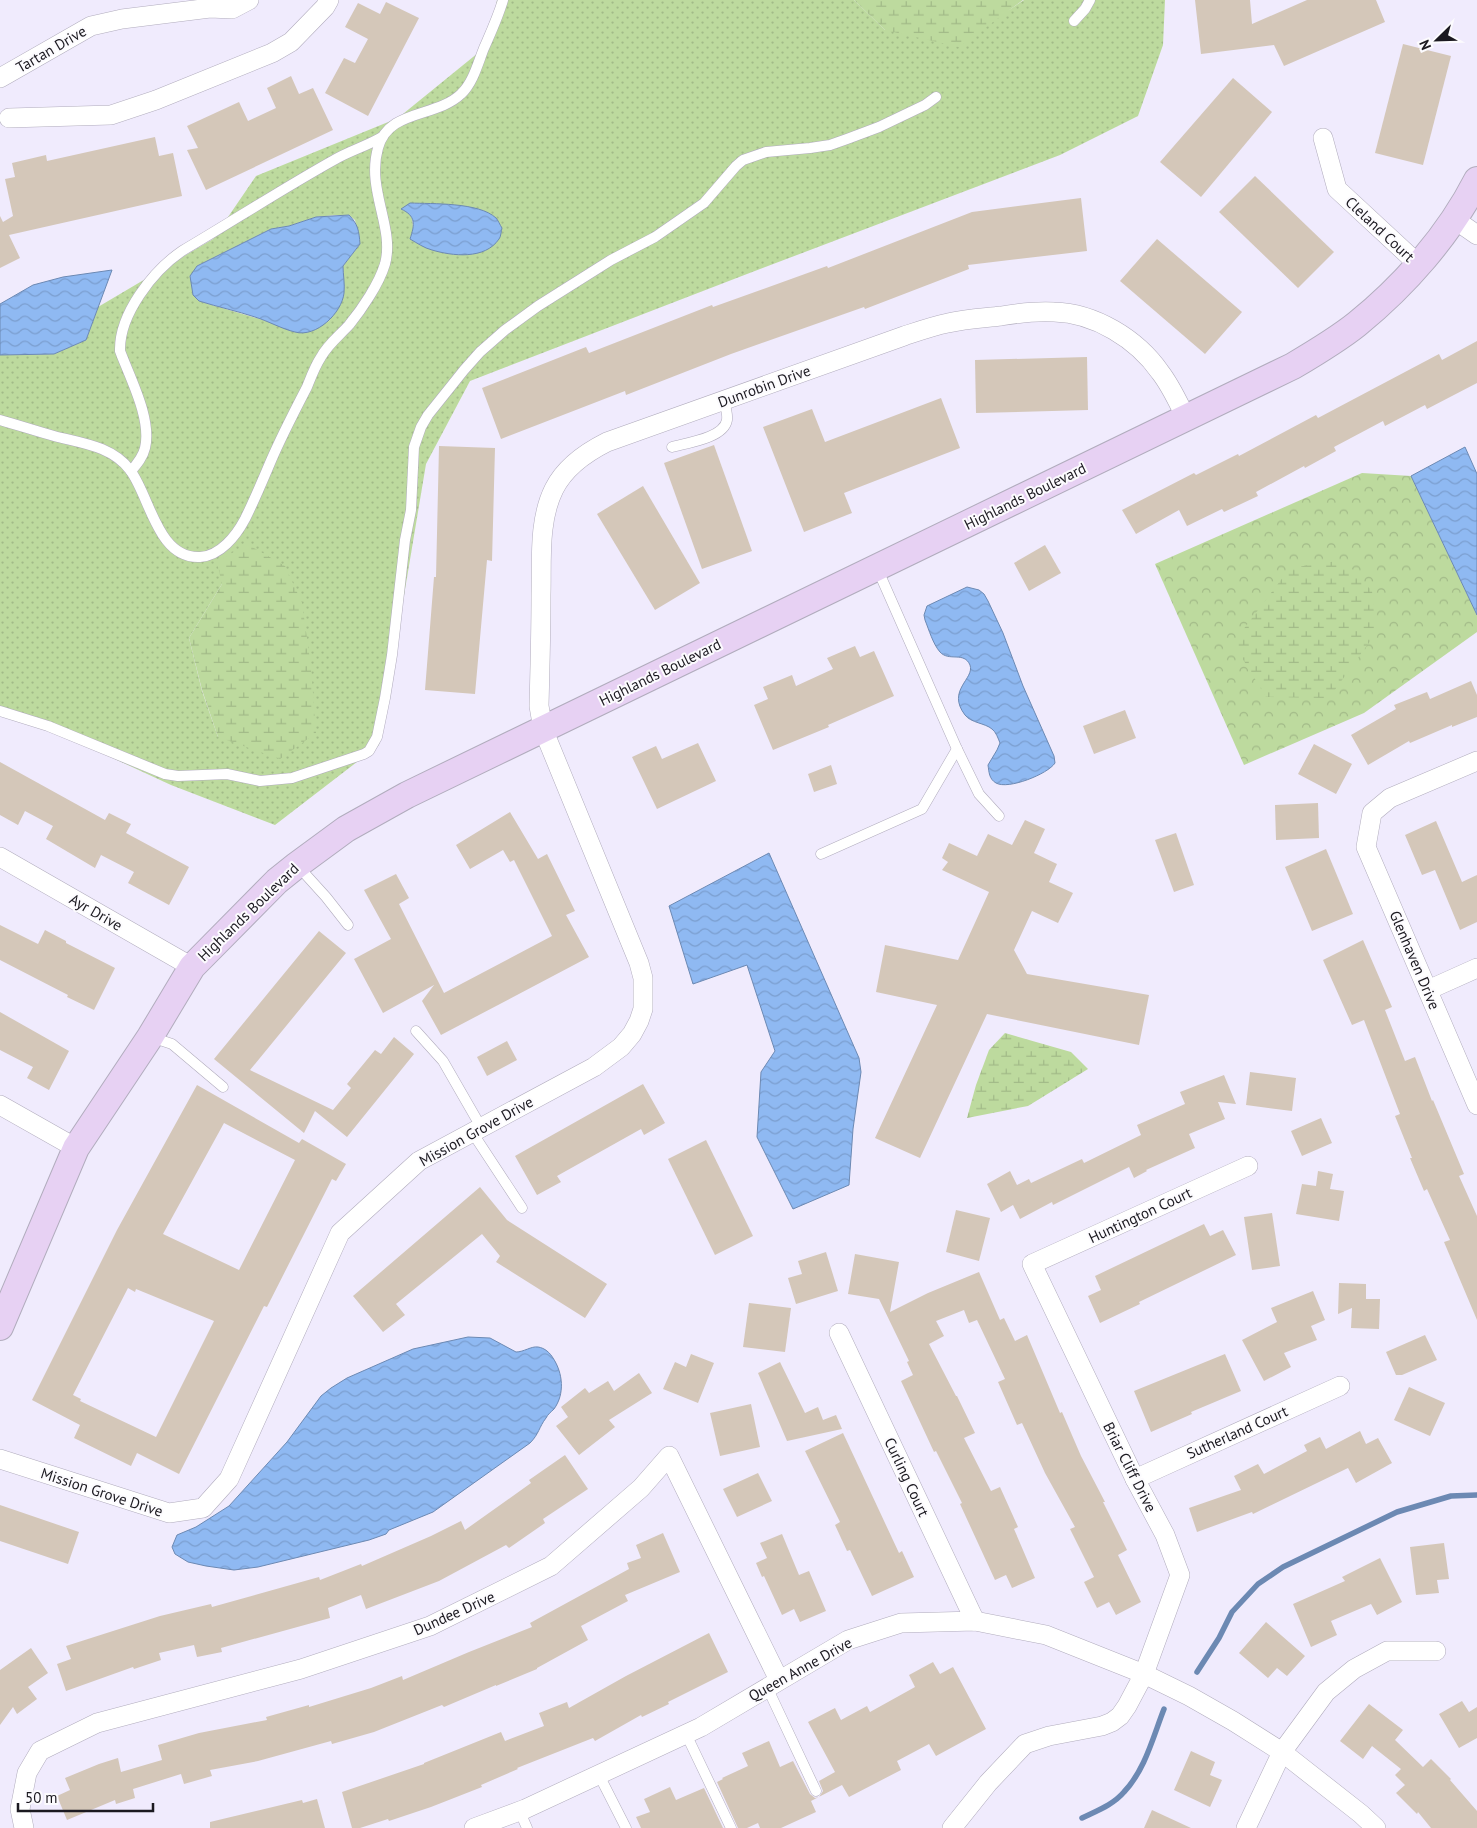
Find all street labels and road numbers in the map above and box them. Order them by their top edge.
street label: Tartan Drive [12,21,90,77]
street label: Cleland Court [1342,192,1418,266]
street label: Dunrobin Drive [715,360,813,412]
street label: Highlands Boulevard [961,458,1089,534]
street label: Highlands Boulevard [596,634,724,710]
street label: Highlands Boulevard [194,859,302,965]
street label: Ayr Drive [66,889,126,935]
street label: Glenhaven Drive [1386,908,1444,1012]
street label: Mission Grove Drive [416,1092,536,1170]
street label: Huntington Court [1085,1183,1195,1247]
street label: Sutherland Court [1183,1401,1291,1463]
street label: Briar Cliff Drive [1099,1419,1161,1515]
street label: Curling Court [880,1434,934,1520]
street label: Mission Grove Drive [39,1463,165,1521]
street label: Dundee Drive [410,1587,498,1639]
street label: Queen Anne Drive [745,1633,855,1705]

